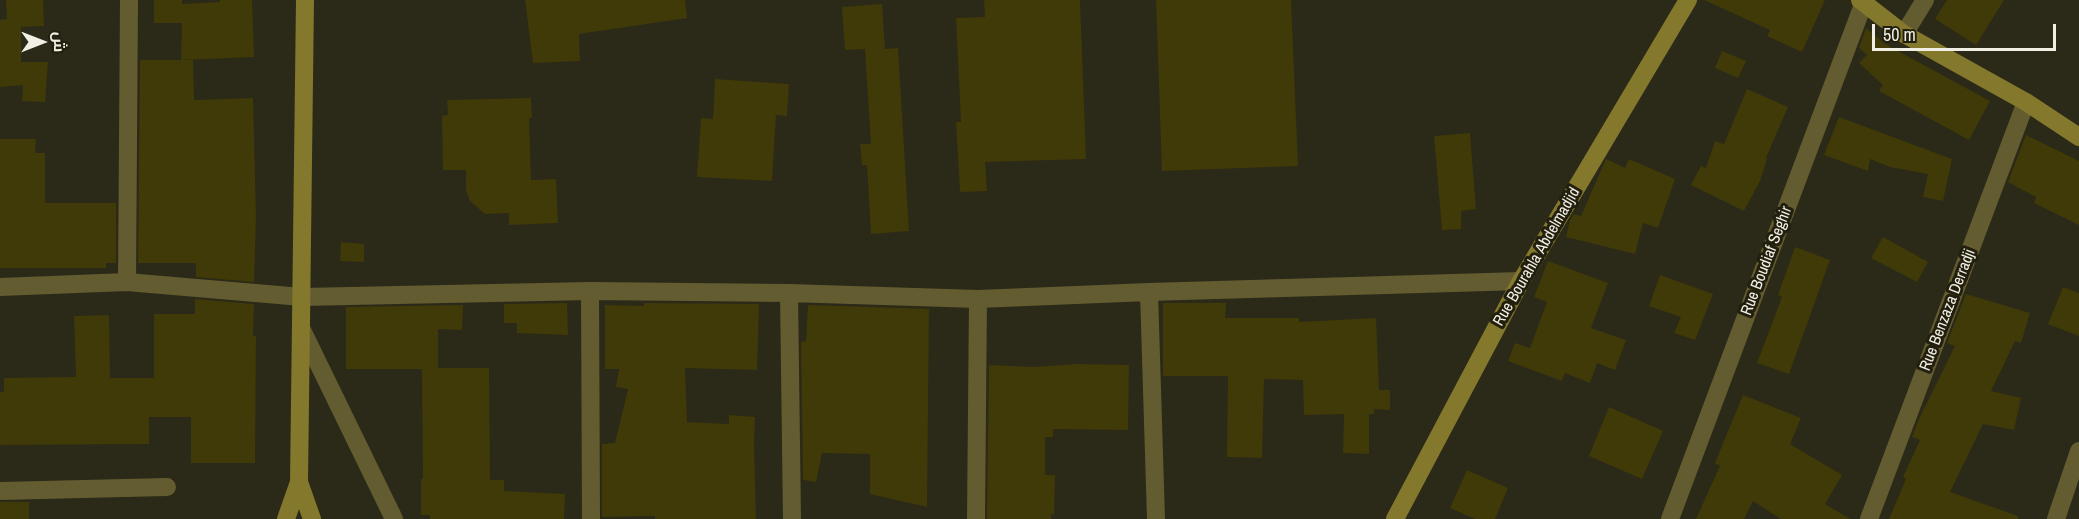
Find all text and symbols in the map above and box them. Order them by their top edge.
north arrow [12,12,72,72]
scale bar [1875,12,2060,50]
text: 50 m [1883,22,1916,47]
text: ش [49,32,71,52]
street label: Rue Bourahla Abdelmadjid [1489,184,1585,330]
street label: Rue Boudiaf Seghir [1737,204,1797,318]
street label: Rue Benzaza Derradji [1916,246,1980,374]

